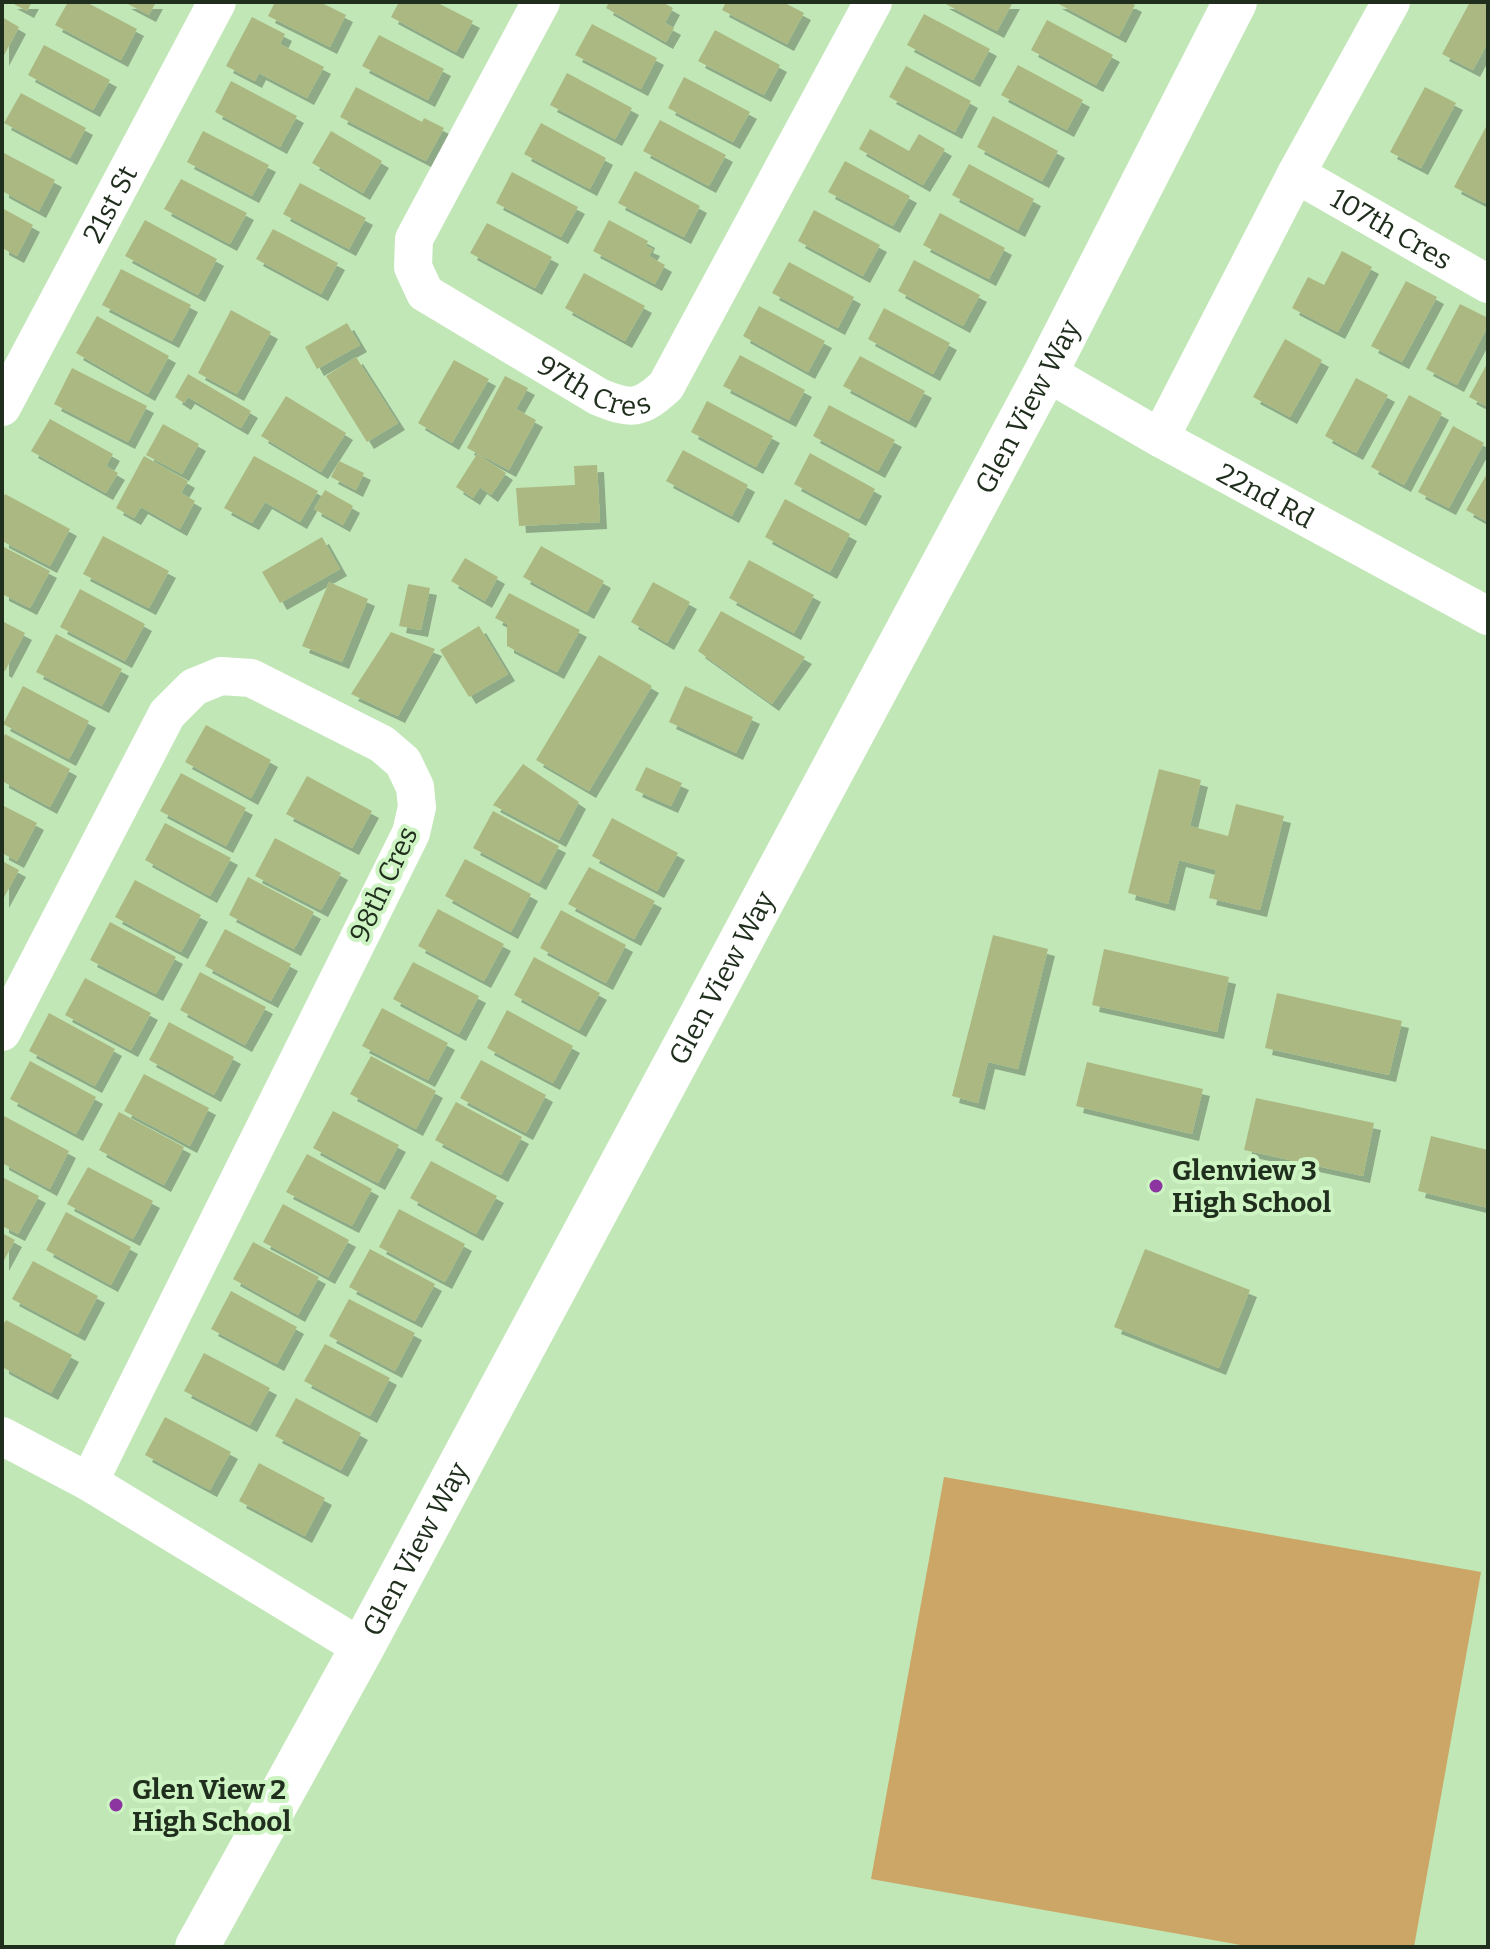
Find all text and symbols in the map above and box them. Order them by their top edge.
street label: 21st St [76,160,144,248]
street label: 107th Cres [1325,181,1458,277]
street label: Glen View Way [968,314,1087,499]
street label: 97th Cres [531,348,656,423]
street label: 22nd Rd [1212,456,1319,535]
street label: 98th Cres [342,821,425,947]
street label: Glen View Way [662,885,782,1070]
place label: Glenview 3 High School [1172,1154,1332,1219]
marker: Glenview 3 High School [1147,1177,1165,1195]
street label: Glen View Way [356,1457,476,1641]
place label: Glen View 2 High School [132,1773,292,1838]
marker: Glen View 2 High School [107,1796,125,1814]

